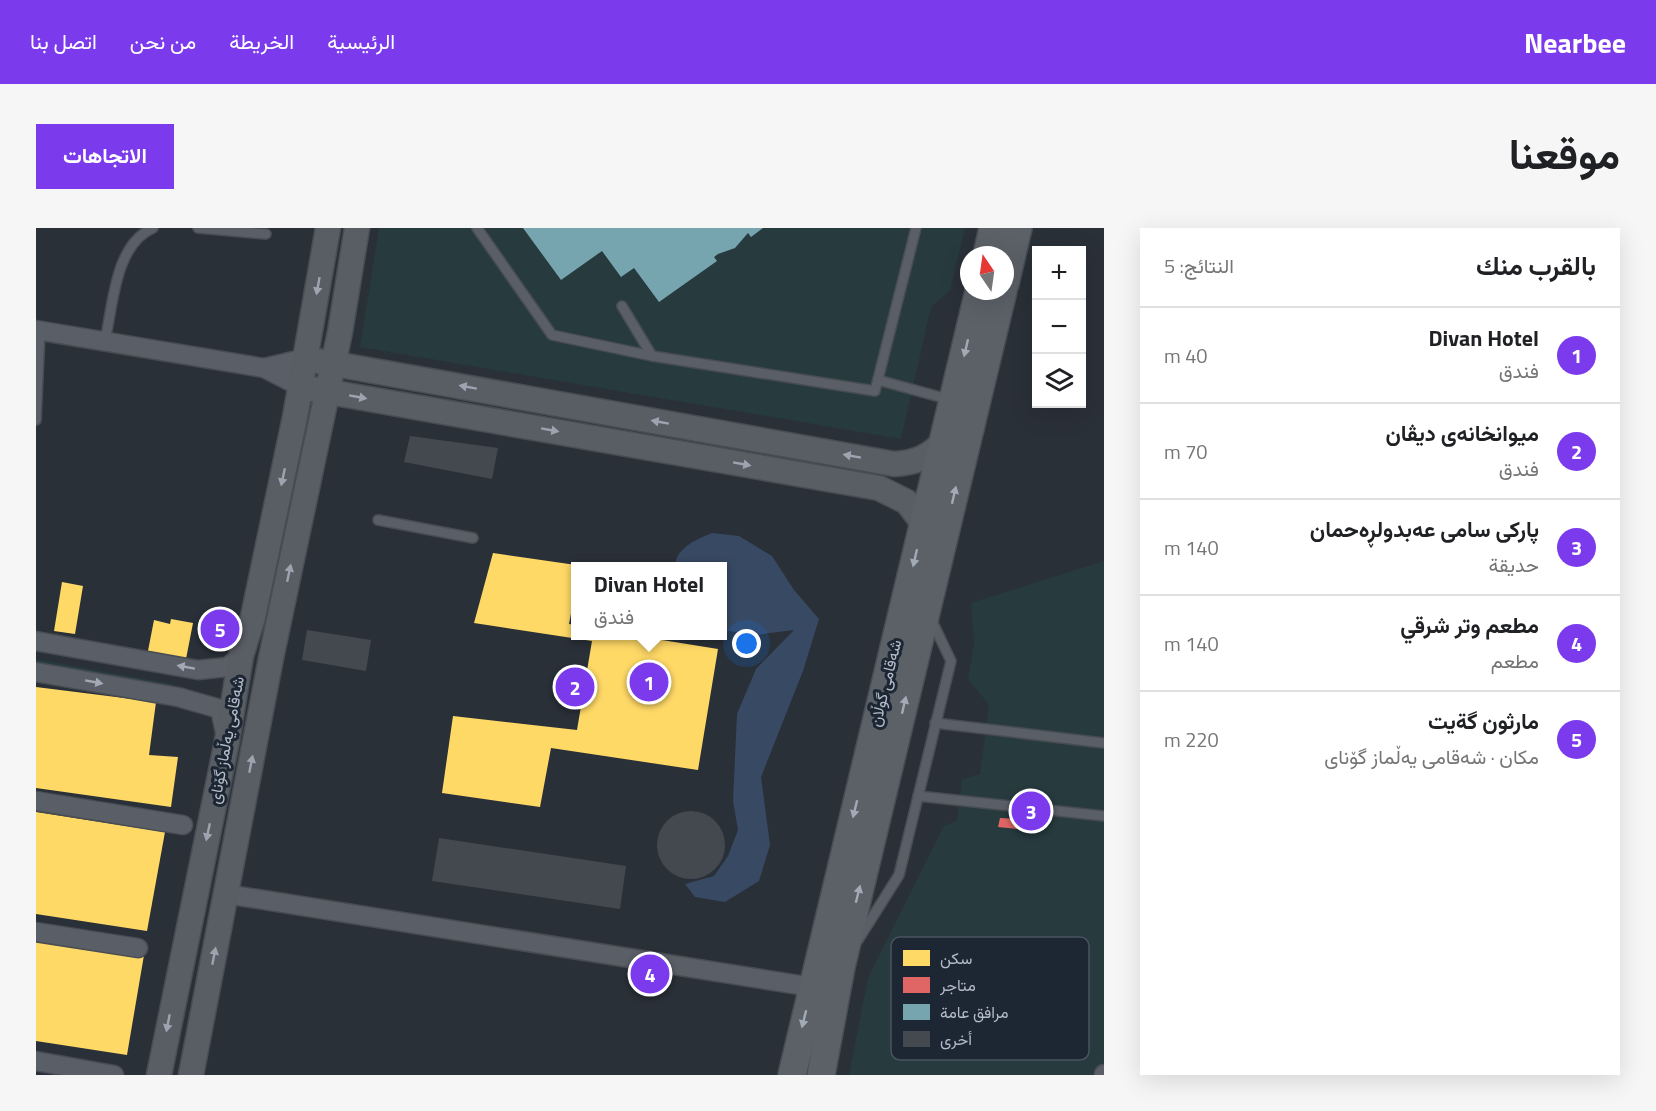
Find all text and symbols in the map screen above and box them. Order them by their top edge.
text: Nearbee [1524,21,1626,64]
text: اتصل بنا [30,25,97,57]
text: من نحن [130,25,196,57]
text: الخريطة [229,25,294,57]
text: الرئيسية [327,25,395,57]
text: موقعنا [1509,121,1620,185]
button: الاتجاهات [36,124,174,189]
north arrow [960,246,1014,300]
map controls [1032,246,1086,408]
button: + [1032,246,1086,300]
text: بالقرب منك [1476,246,1596,285]
text: النتائج: 5 [1164,250,1234,281]
one-way arrow [313,276,322,295]
button: − [1032,300,1086,354]
text: Divan Hotel [1429,321,1539,355]
one-way arrow [960,339,970,357]
text: 40 m [1164,340,1208,371]
text: 1 [1571,340,1582,371]
button: layers [1032,354,1086,408]
text: فندق [1499,355,1539,386]
one-way arrow [458,383,477,392]
one-way arrow [349,392,368,401]
text: میوانخانەی دیڤان [1385,416,1539,450]
one-way arrow [650,417,669,426]
one-way arrow [541,426,560,435]
text: 70 m [1164,436,1208,467]
text: 2 [1571,436,1582,467]
one-way arrow [842,451,861,460]
text: فندق [1499,453,1539,484]
one-way arrow [733,460,752,469]
one-way arrow [277,468,287,487]
one-way arrow [950,486,960,504]
text: پارکی سامی عەبدولڕەحمان [1310,512,1539,546]
text: 140 m [1164,532,1219,563]
text: 3 [1571,532,1582,563]
one-way arrow [909,549,919,567]
text: حديقة [1488,549,1539,580]
popup [571,562,727,640]
one-way arrow [285,563,294,582]
text: Divan Hotel [594,567,704,601]
text: فندق [594,601,634,632]
pin: 5 [200,606,240,652]
text: مطعم وتر شرقي [1400,608,1539,642]
text: 140 m [1164,628,1219,659]
text: 4 [1571,628,1582,659]
your location [732,629,761,658]
street label: شەقامی گوڵان [863,637,907,729]
text: مطعم [1491,645,1539,676]
pin: 1 [630,660,668,704]
one-way arrow [177,663,196,672]
pin: 2 [556,664,594,710]
street label: شەقامی یەڵماز گۆنای [202,674,250,806]
one-way arrow [84,678,103,687]
one-way arrow [899,696,909,714]
text: مارثون گةيت [1428,704,1539,738]
text: 220 m [1164,724,1219,755]
text: 5 [1571,724,1582,755]
text: مكان · شەقامی یەڵماز گۆنای [1324,741,1539,772]
one-way arrow [247,755,256,774]
pin: 3 [1012,788,1050,834]
one-way arrow [850,800,860,818]
one-way arrow [203,823,212,842]
one-way arrow [854,885,864,904]
legend [891,937,1089,1060]
one-way arrow [210,946,219,965]
text: سكن [940,946,972,970]
pin: 4 [630,952,670,996]
text: متاجر [939,973,976,997]
text: مرافق عامة [940,1000,1009,1024]
one-way arrow [799,1010,809,1028]
one-way arrow [163,1014,172,1033]
text: أخرى [940,1027,972,1051]

